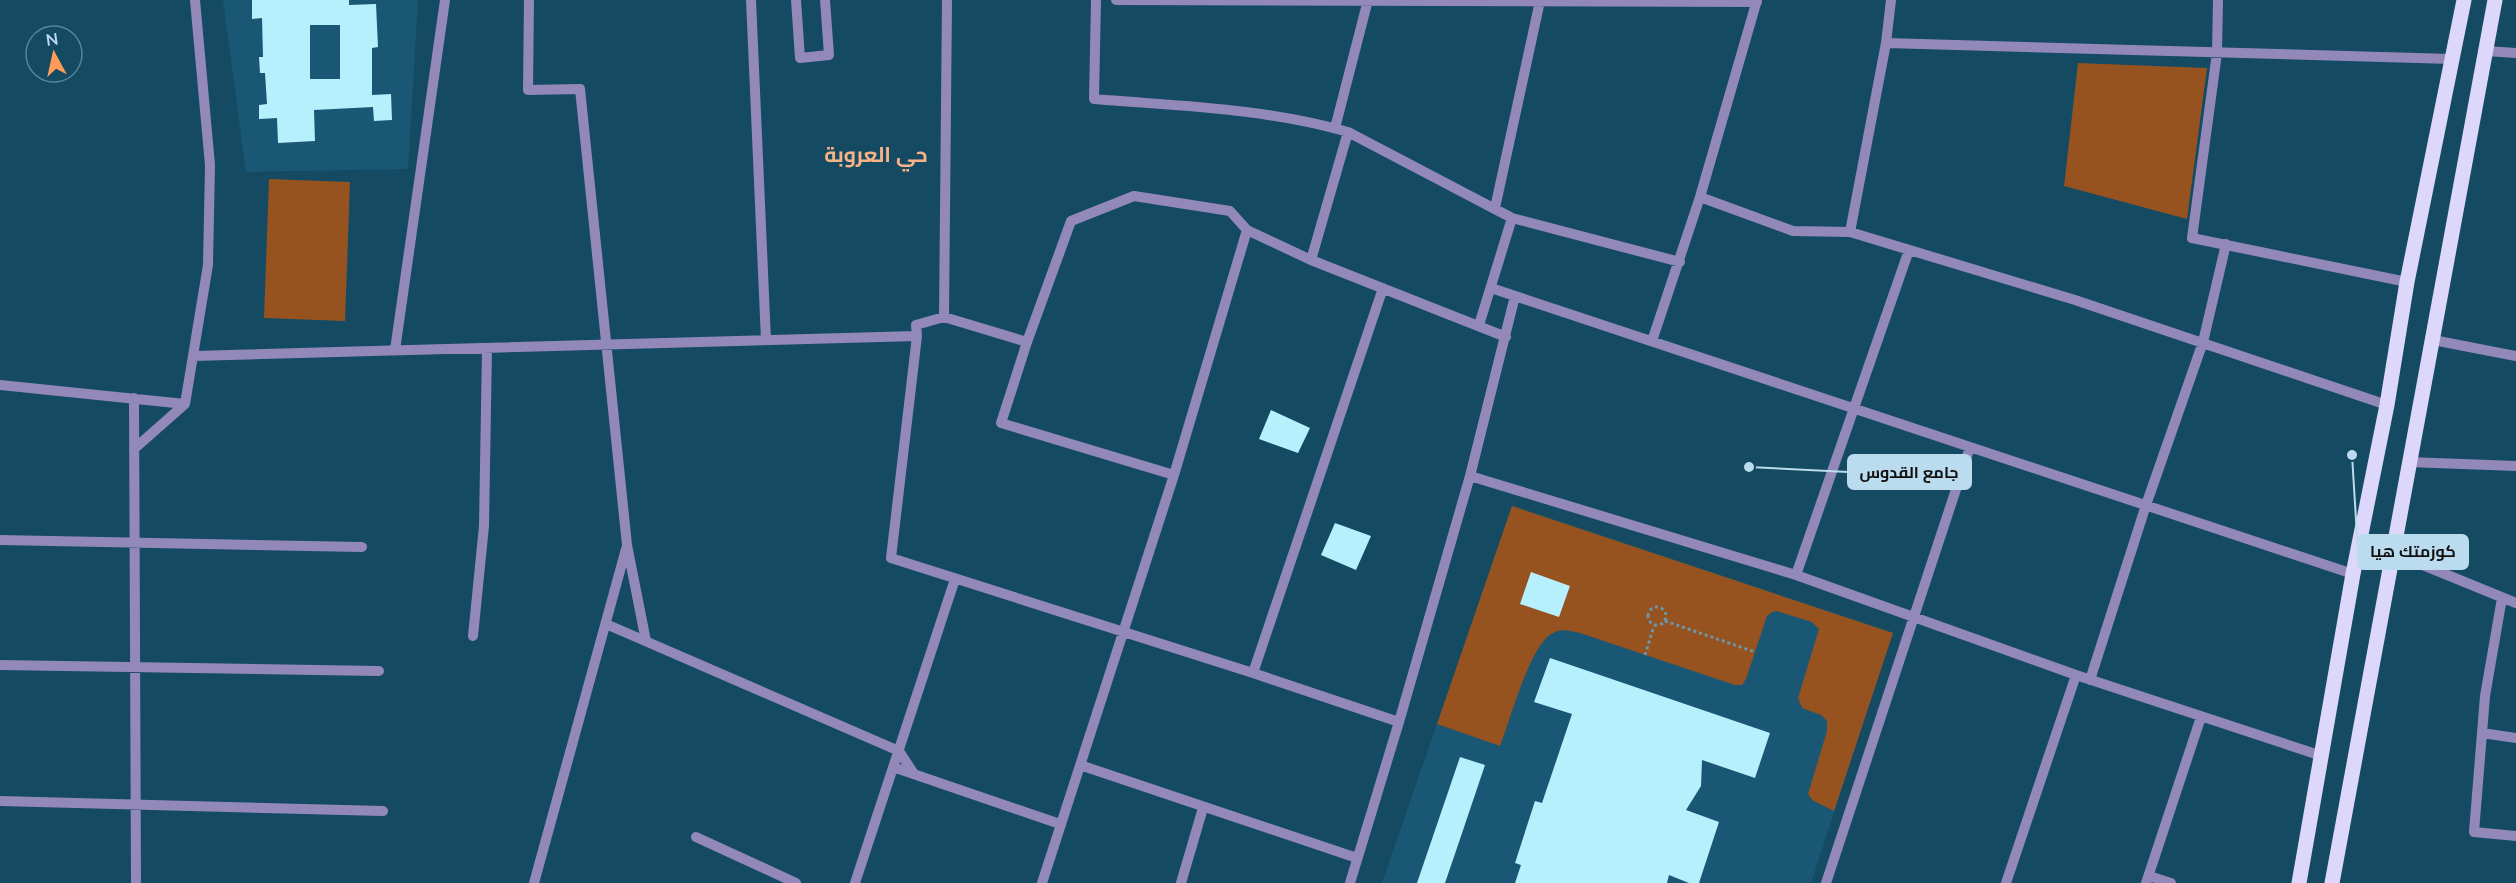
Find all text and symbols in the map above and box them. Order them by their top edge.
north arrow [24,24,84,84]
text: N [44,28,59,49]
district label: حي العروبة [824,141,928,172]
callout: جامع القدوس [1848,455,1971,489]
text: جامع القدوس [1859,462,1959,483]
callout: كوزمتك هيا [2358,535,2468,569]
text: كوزمتك هيا [2370,541,2456,561]

